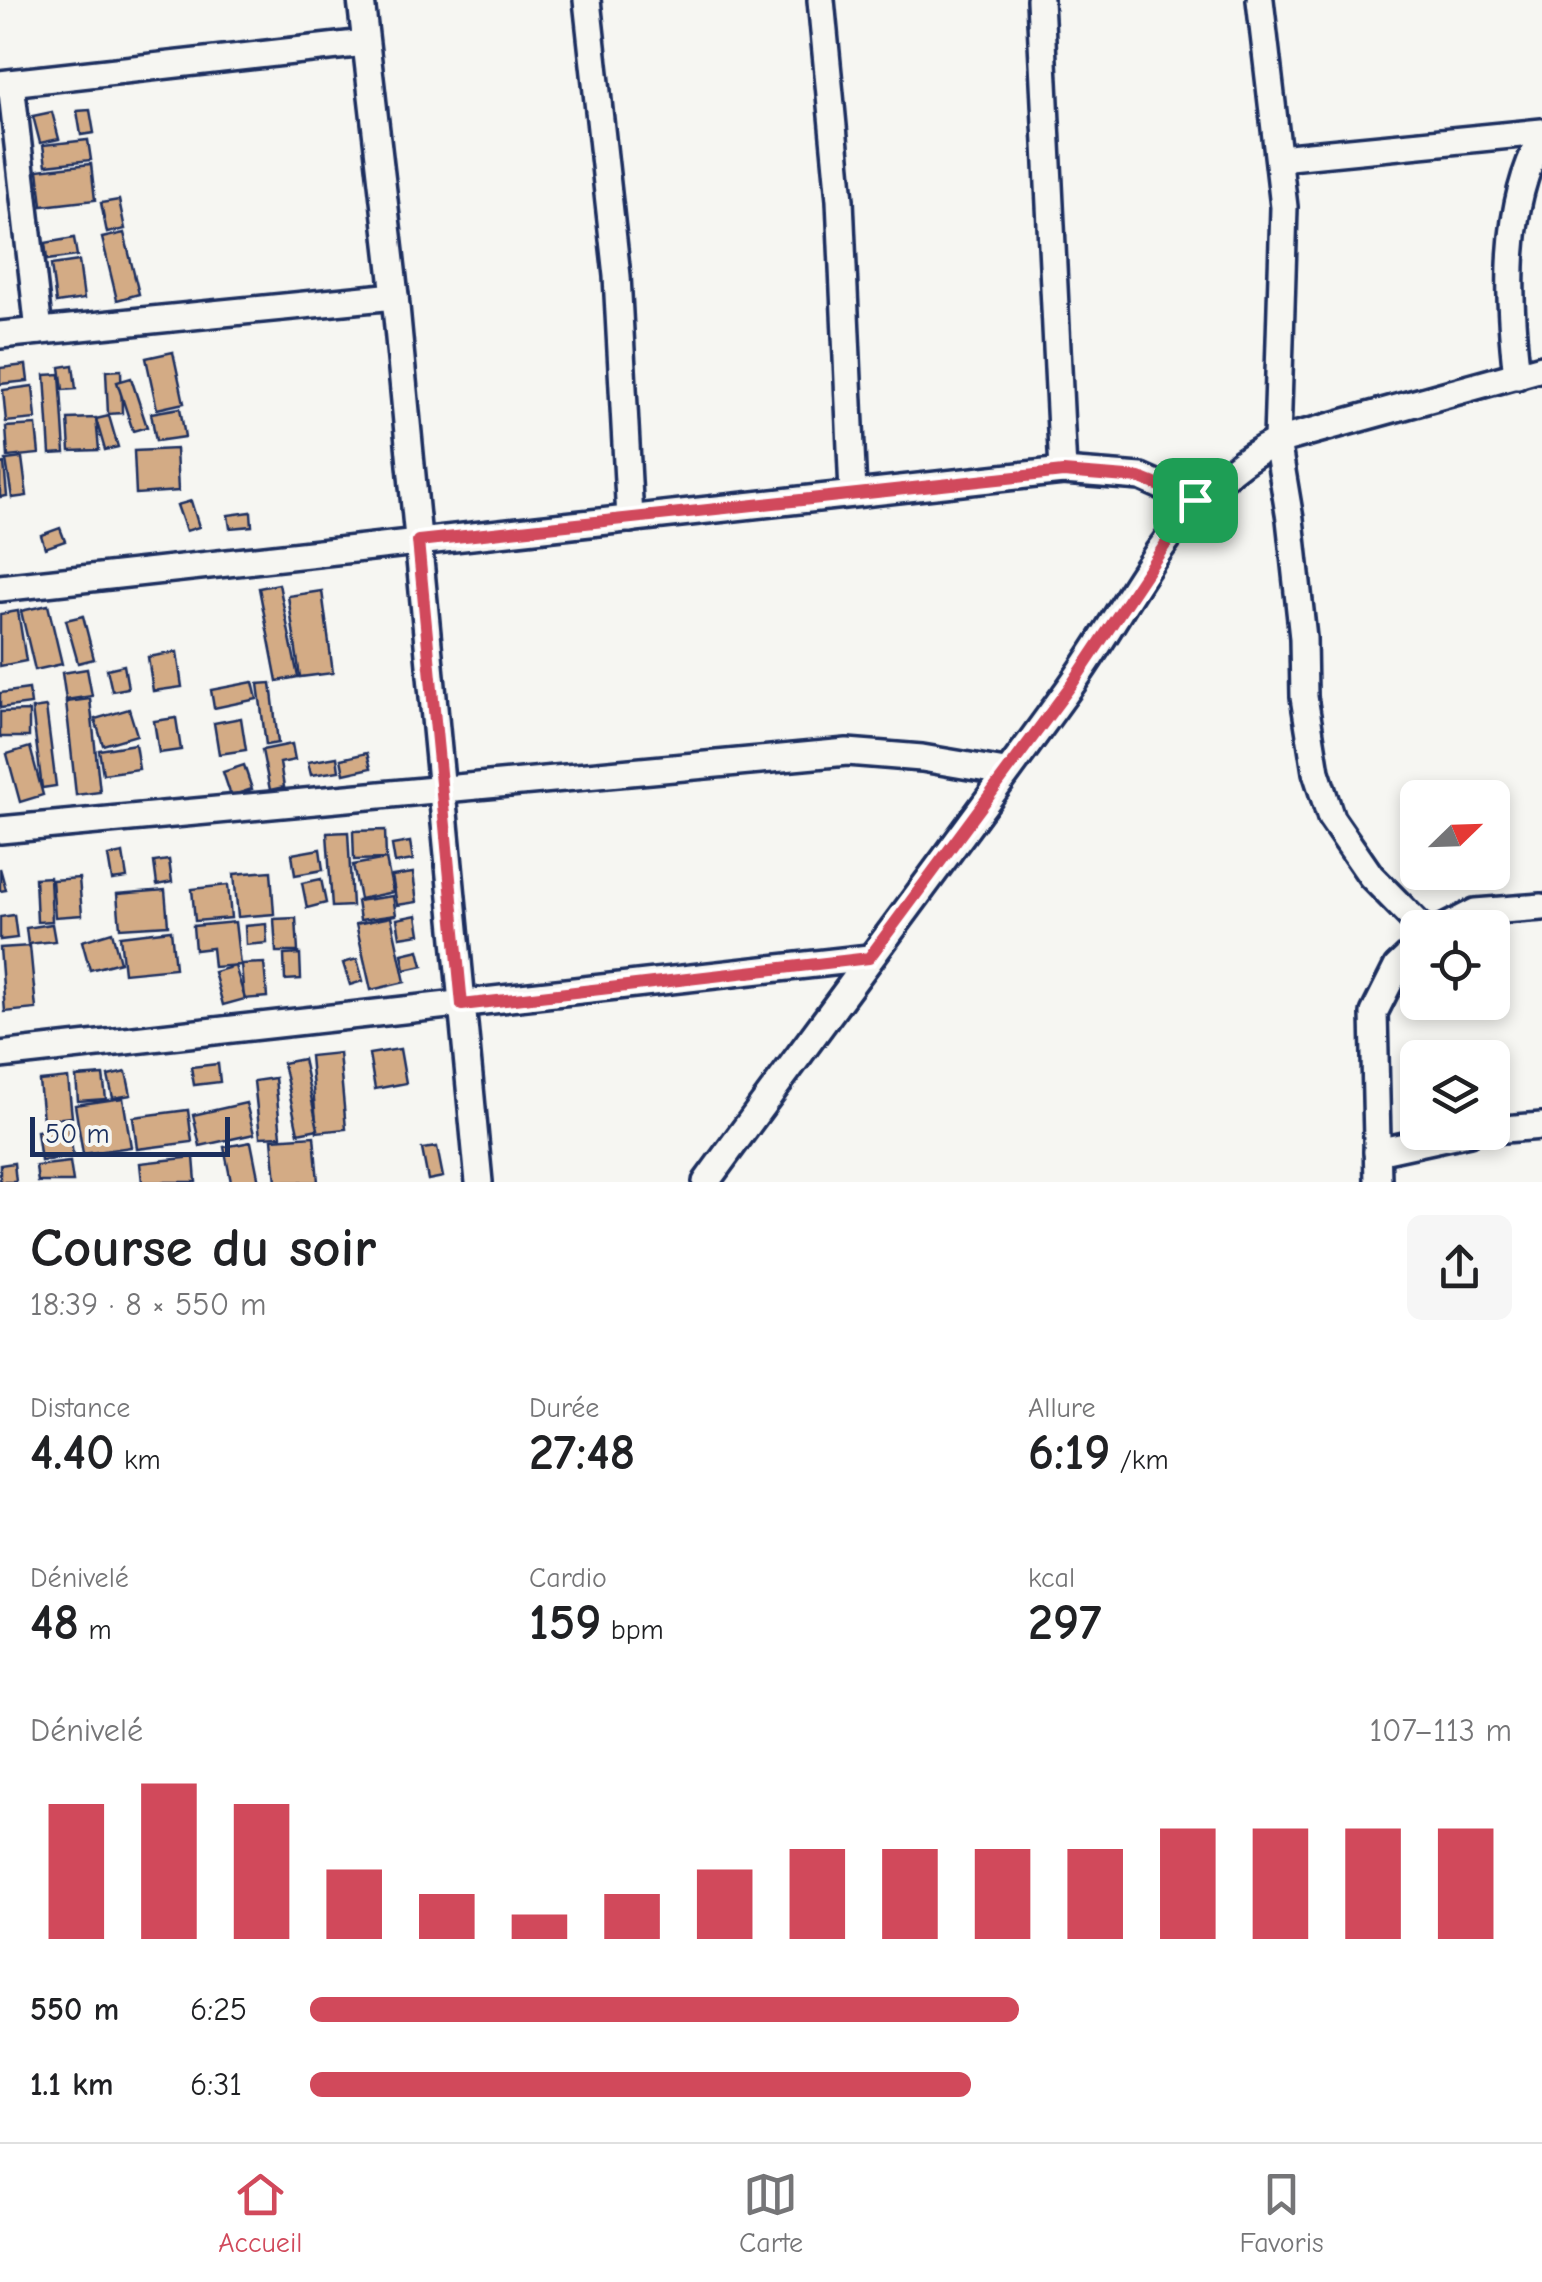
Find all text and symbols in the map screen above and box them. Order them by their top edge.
pin [1153,458,1238,543]
icon: arrive [1168,473,1223,528]
north arrow [1400,780,1510,890]
map controls [1400,780,1510,1150]
button: locate [1400,910,1510,1020]
button: layers [1400,1040,1510,1150]
scale bar [30,1112,230,1156]
text: 50 m [45,1118,110,1150]
button: share [1407,1215,1512,1320]
text: Course du soir [30,1216,376,1280]
text: 18:39 · 8 × 550 m [30,1286,266,1323]
text: Distance [30,1392,130,1424]
text: Durée [529,1392,599,1424]
text: Allure [1028,1392,1095,1424]
text: 4.40 [30,1424,115,1482]
text: 27:48 [529,1424,635,1482]
text: 6:19 [1028,1424,1110,1482]
text: km [115,1444,161,1476]
text: /km [1110,1444,1169,1476]
text: Dénivelé [30,1562,129,1594]
text: Cardio [529,1562,607,1594]
text: kcal [1028,1562,1075,1594]
text: 48 [30,1594,79,1652]
text: 159 [529,1594,601,1652]
text: 297 [1028,1594,1102,1652]
text: m [79,1614,112,1646]
text: bpm [601,1614,664,1646]
text: Dénivelé [30,1712,143,1749]
text: 107–113 m [1369,1712,1512,1749]
text: 550 m [30,1991,119,2028]
text: 6:25 [190,1991,247,2028]
text: 1.1 km [30,2066,113,2103]
text: 6:31 [190,2066,242,2103]
tab: Accueil [218,2167,302,2259]
tab: Carte [739,2167,803,2259]
tab: Favoris [1240,2167,1324,2259]

